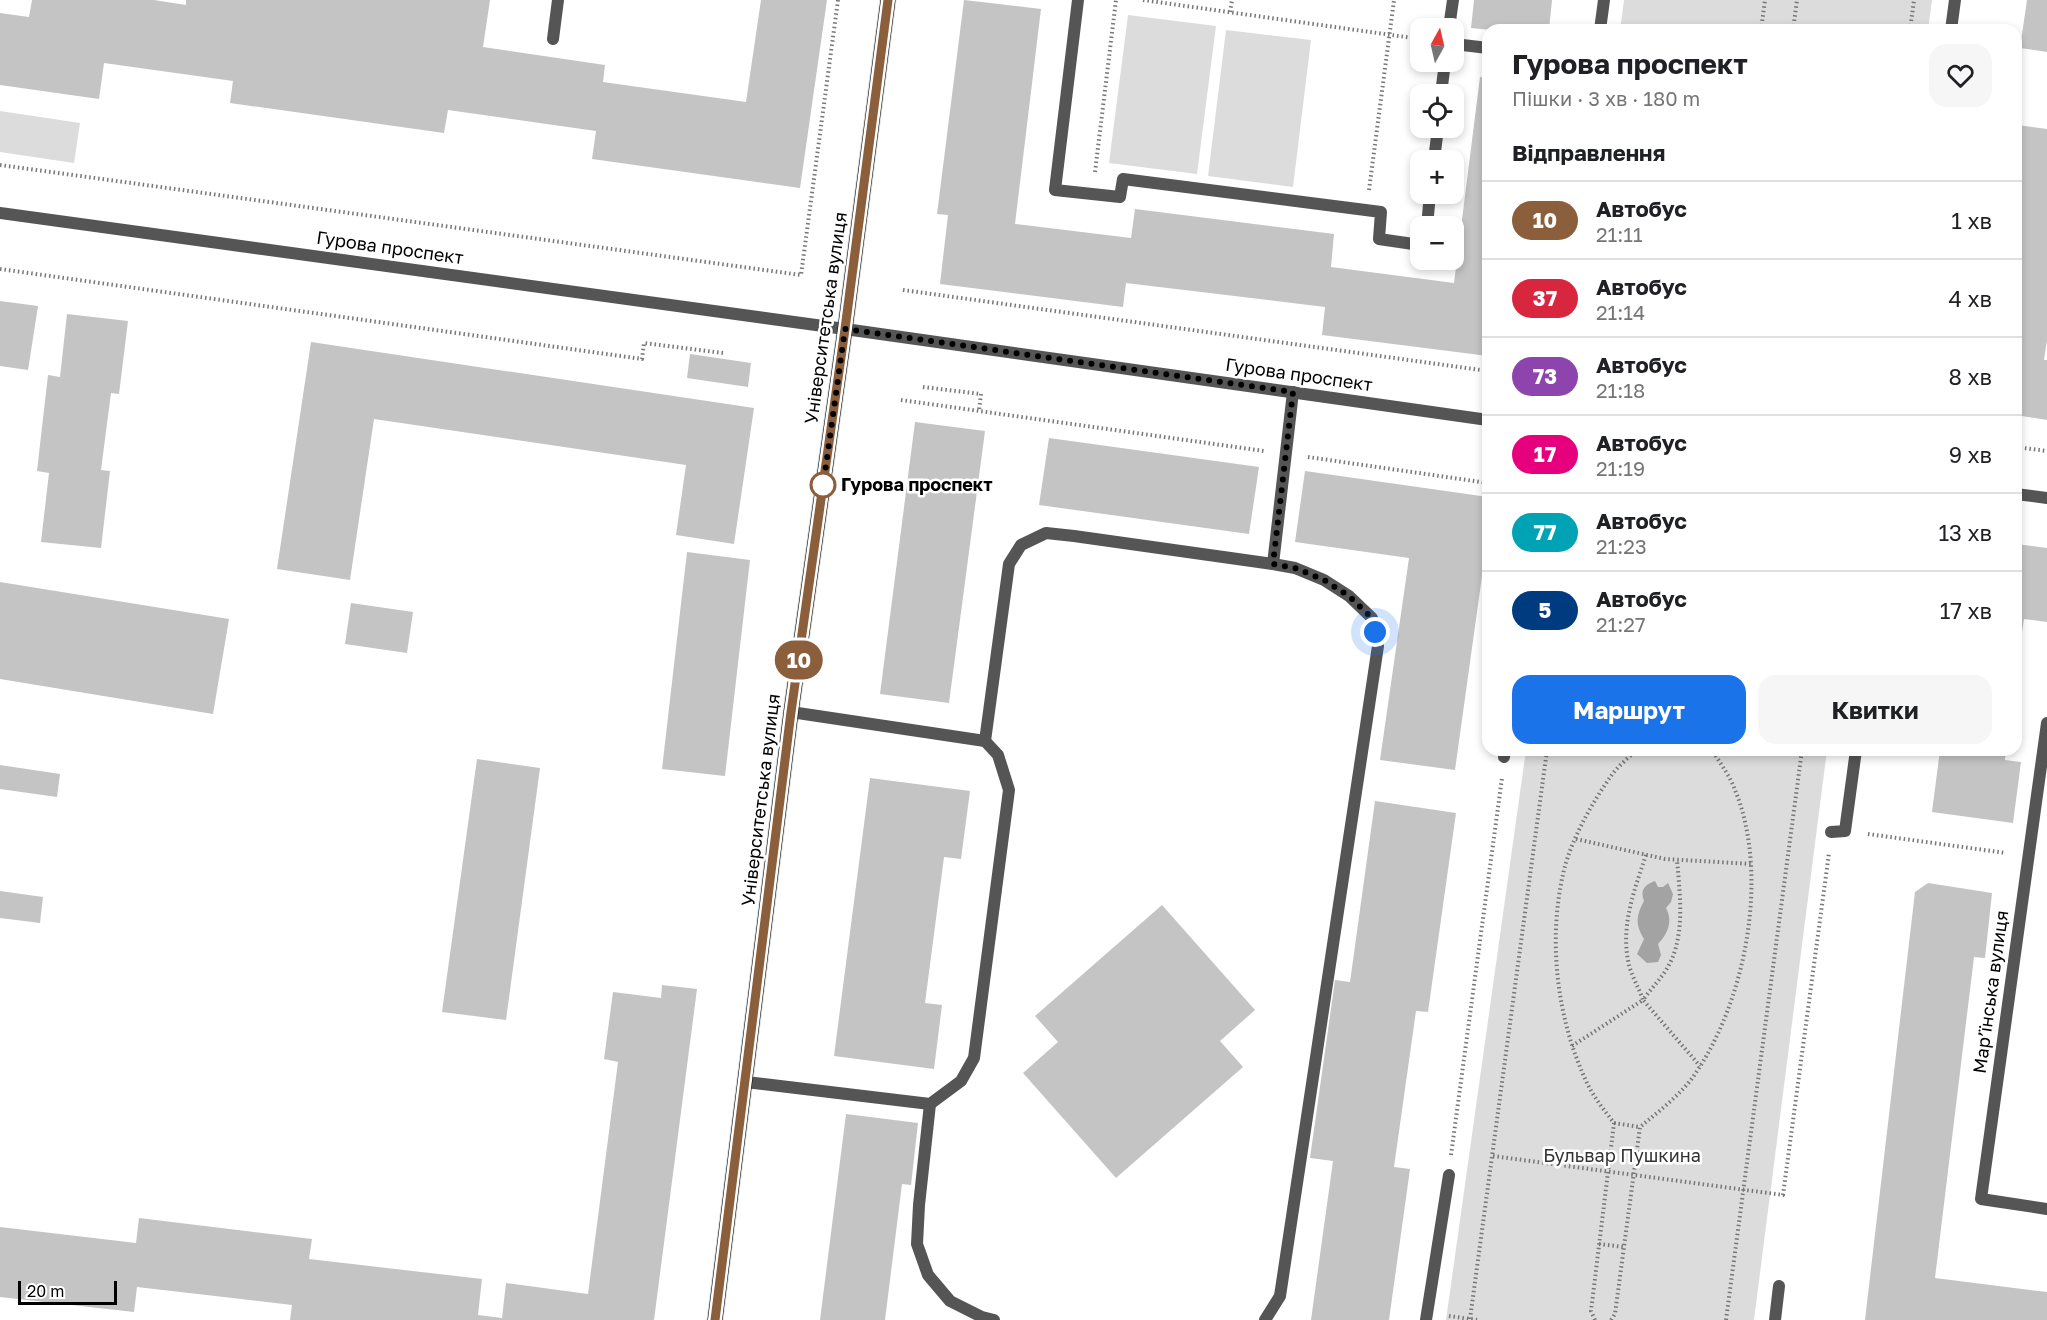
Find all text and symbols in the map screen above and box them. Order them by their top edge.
north arrow [1410,18,1464,72]
map controls [1410,18,1464,270]
button: heart [1929,44,1992,107]
text: Гурова проспект [1512,47,1748,80]
button: locate [1410,84,1464,138]
text: Пішки · 3 хв · 180 m [1512,86,1700,110]
text: Відправлення [1512,139,1665,166]
button: + [1410,150,1464,204]
text: Автобус [1596,195,1687,222]
text: 10 [1533,207,1557,233]
text: 1 хв [1951,207,1992,234]
street label: Університетська вулиця [799,210,851,425]
button: − [1410,216,1464,270]
text: 21:11 [1596,222,1643,246]
street label: Гурова проспект [315,226,465,268]
text: Автобус [1596,273,1687,300]
text: 37 [1533,285,1557,311]
text: 4 хв [1949,285,1992,312]
text: 21:14 [1596,300,1645,324]
text: Автобус [1596,351,1687,378]
street label: Гурова проспект [1224,353,1374,395]
text: 73 [1533,363,1557,389]
text: 8 хв [1949,363,1992,390]
text: 21:18 [1596,378,1645,402]
text: Автобус [1596,429,1687,456]
text: 17 [1534,441,1556,467]
text: 9 хв [1949,441,1992,468]
text: 21:19 [1596,456,1645,480]
marker: Гурова проспект [810,472,836,498]
place label: Гурова проспект [841,473,993,495]
text: Автобус [1596,507,1687,534]
text: 77 [1534,519,1556,545]
text: 13 хв [1938,519,1992,546]
text: 21:23 [1596,534,1647,558]
text: Автобус [1596,585,1687,612]
text: 5 [1539,597,1551,623]
text: 17 хв [1940,597,1992,624]
text: 21:27 [1596,612,1646,636]
your location [1360,617,1390,647]
line badge: 10 [772,640,826,680]
text: 10 [787,647,811,673]
button: Маршрут [1512,675,1746,744]
button: Квитки [1758,675,1992,744]
street label: Університетська вулиця [736,692,784,907]
street label: Мар’їнська вулиця [1968,909,2012,1075]
park label: Бульвар Пушкина [1543,1144,1701,1166]
scale bar [18,1278,117,1306]
text: 20 m [27,1281,64,1301]

